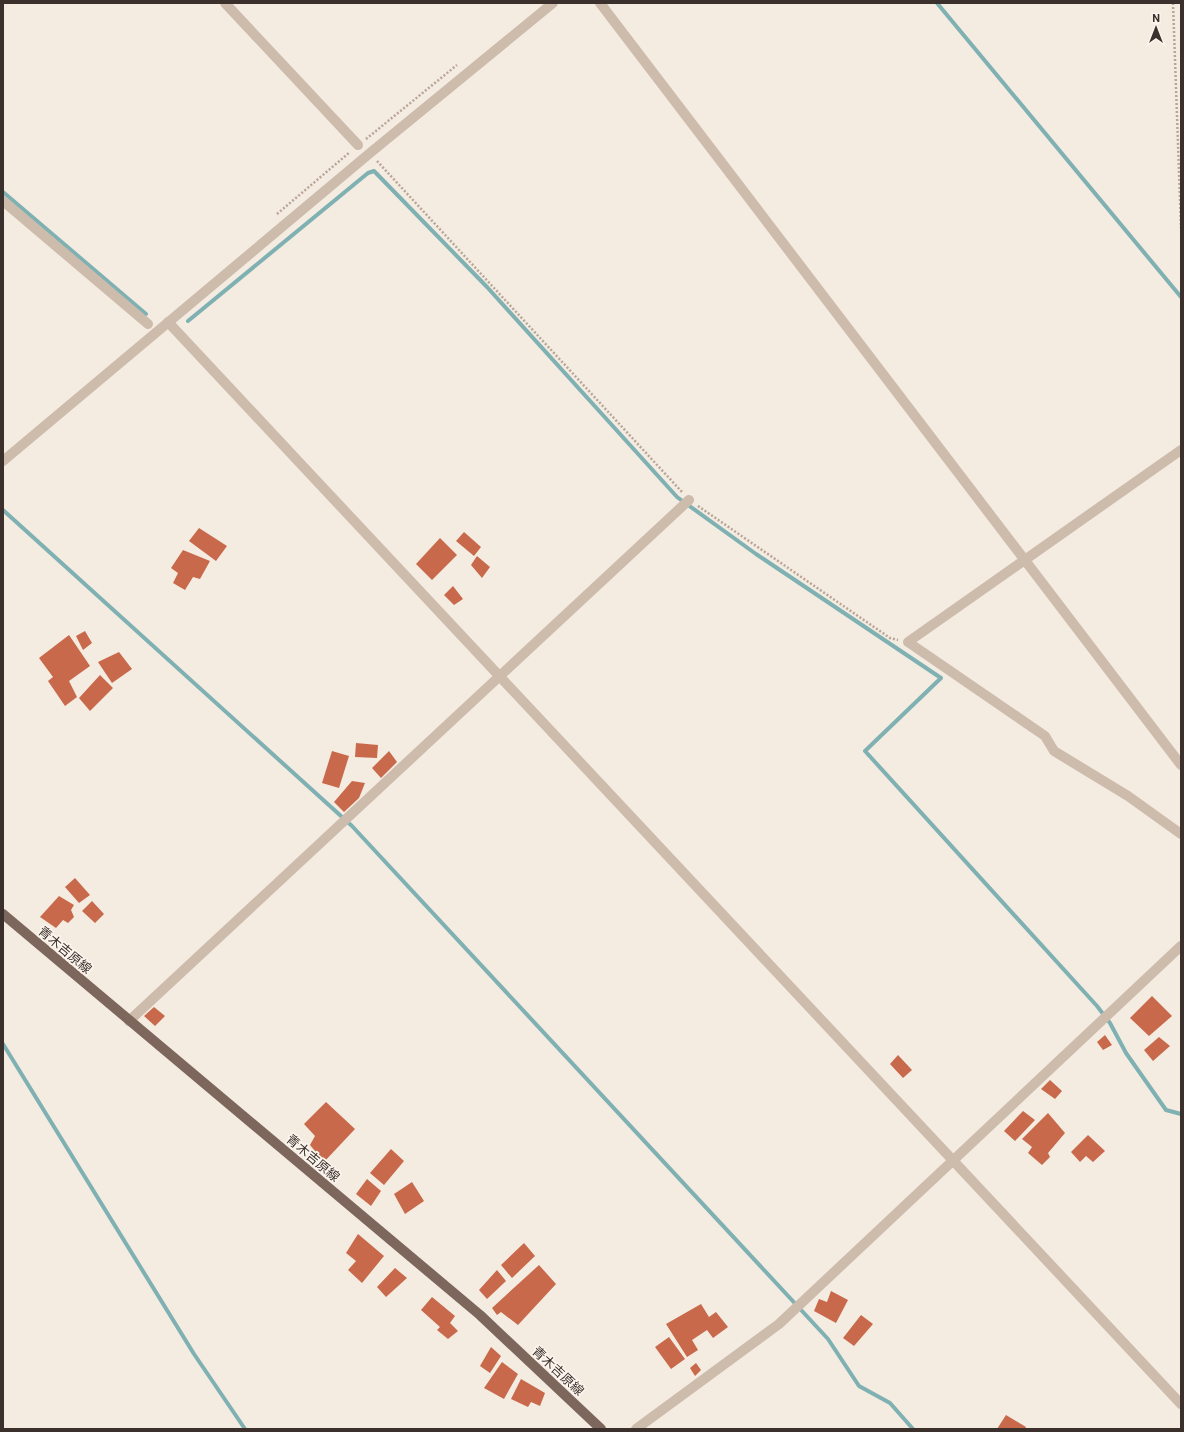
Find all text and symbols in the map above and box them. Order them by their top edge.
north arrow [1136,8,1176,48]
text: N [1152,12,1160,25]
street label: 青木吉原線 [35,923,95,977]
street label: 青木吉原線 [283,1131,343,1185]
street label: 青木吉原線 [529,1343,587,1399]

